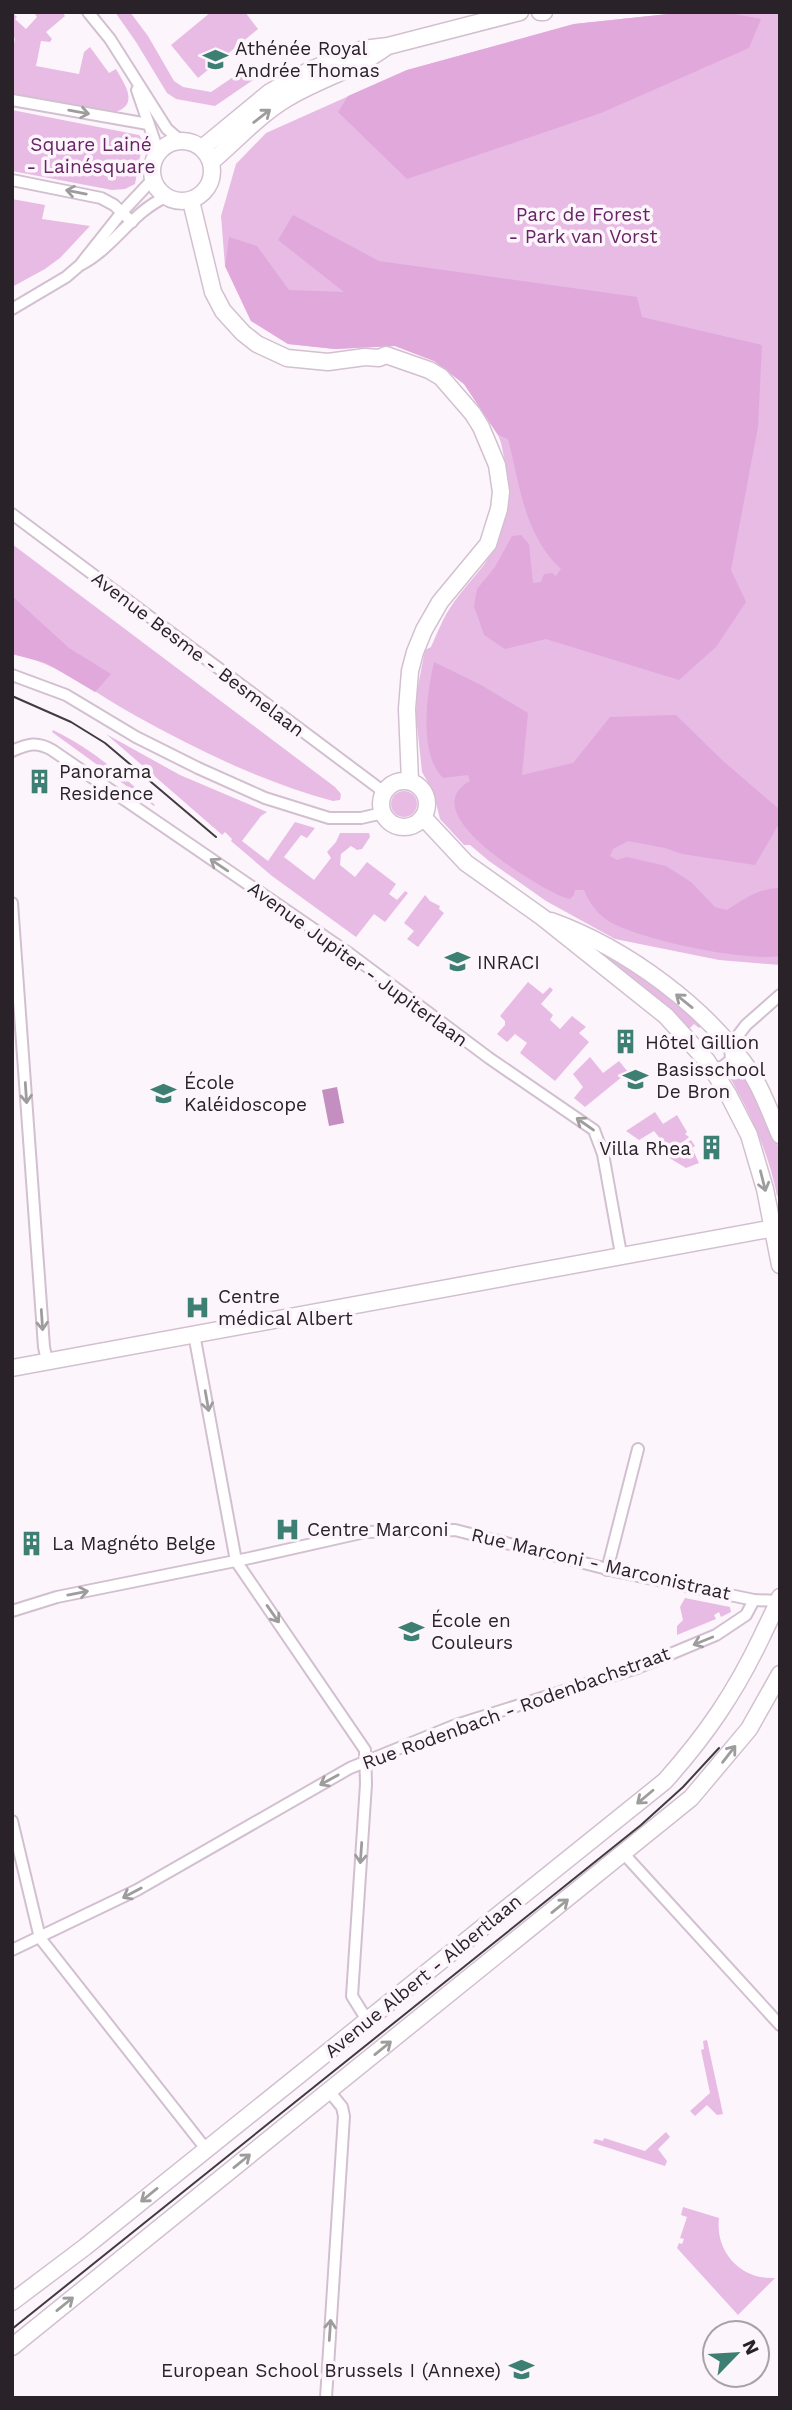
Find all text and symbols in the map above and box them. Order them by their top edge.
place label: Athénée Royal Andrée Thomas [235,37,380,82]
school or university icon: Athénée Royal Andrée Thomas [201,45,229,73]
one-way arrow [68,106,90,119]
one-way arrow [252,109,271,124]
park label: Square Lainé - Lainésquare [27,133,155,178]
one-way arrow [65,185,88,199]
park label: Parc de Forest - Park van Vorst [509,203,657,248]
street label: Avenue Besme - Besmelaan [87,566,309,742]
place label: Panorama Residence [59,760,154,805]
building icon: Panorama Residence [25,768,53,796]
one-way arrow [210,858,229,872]
street label: Avenue Jupiter - Jupiterlaan [244,877,472,1051]
school or university icon: INRACI [443,948,471,976]
place label: INRACI [477,951,540,974]
one-way arrow [676,993,694,1009]
building icon: Hôtel Gillion [611,1028,639,1056]
place label: Hôtel Gillion [645,1031,759,1054]
place label: Basisschool De Bron [656,1058,765,1103]
school or university icon: Basisschool De Bron [622,1066,650,1094]
place label: École Kaléidoscope [184,1071,307,1116]
school or university icon: École Kaléidoscope [150,1079,178,1107]
one-way arrow [20,1081,33,1104]
one-way arrow [576,1117,595,1131]
building icon: Villa Rhea [697,1134,725,1162]
place label: Villa Rhea [599,1137,691,1160]
one-way arrow [757,1169,770,1192]
place label: Centre médical Albert [218,1285,353,1330]
hospital icon: Centre médical Albert [184,1293,212,1321]
one-way arrow [36,1308,49,1331]
one-way arrow [200,1389,214,1412]
hospital icon: Centre Marconi [273,1515,301,1543]
place label: Centre Marconi [307,1518,449,1541]
street label: Rue Marconi - Marconistraat [469,1523,733,1605]
building icon: La Magnéto Belge [18,1529,46,1557]
place label: La Magnéto Belge [52,1532,216,1555]
one-way arrow [66,1586,89,1599]
one-way arrow [266,1604,280,1623]
place label: École en Couleurs [431,1609,513,1654]
school or university icon: École en Couleurs [397,1617,425,1645]
one-way arrow [692,1635,714,1648]
street label: Rue Rodenbach - Rodenbachstraat [359,1641,673,1774]
one-way arrow [722,1746,737,1764]
one-way arrow [320,1773,340,1787]
one-way arrow [636,1789,654,1805]
one-way arrow [354,1841,367,1864]
one-way arrow [122,1886,143,1900]
street label: Avenue Albert - Albertlaan [320,1889,526,2063]
one-way arrow [550,1898,569,1913]
one-way arrow [373,2040,391,2056]
one-way arrow [233,2153,251,2169]
one-way arrow [140,2187,158,2203]
one-way arrow [56,2296,74,2311]
one-way arrow [324,2319,337,2341]
north arrow [701,2319,771,2389]
text: N [738,2336,764,2358]
school or university icon: European School Brussels I (Annexe) [507,2356,535,2384]
place label: European School Brussels I (Annexe) [161,2359,501,2382]

